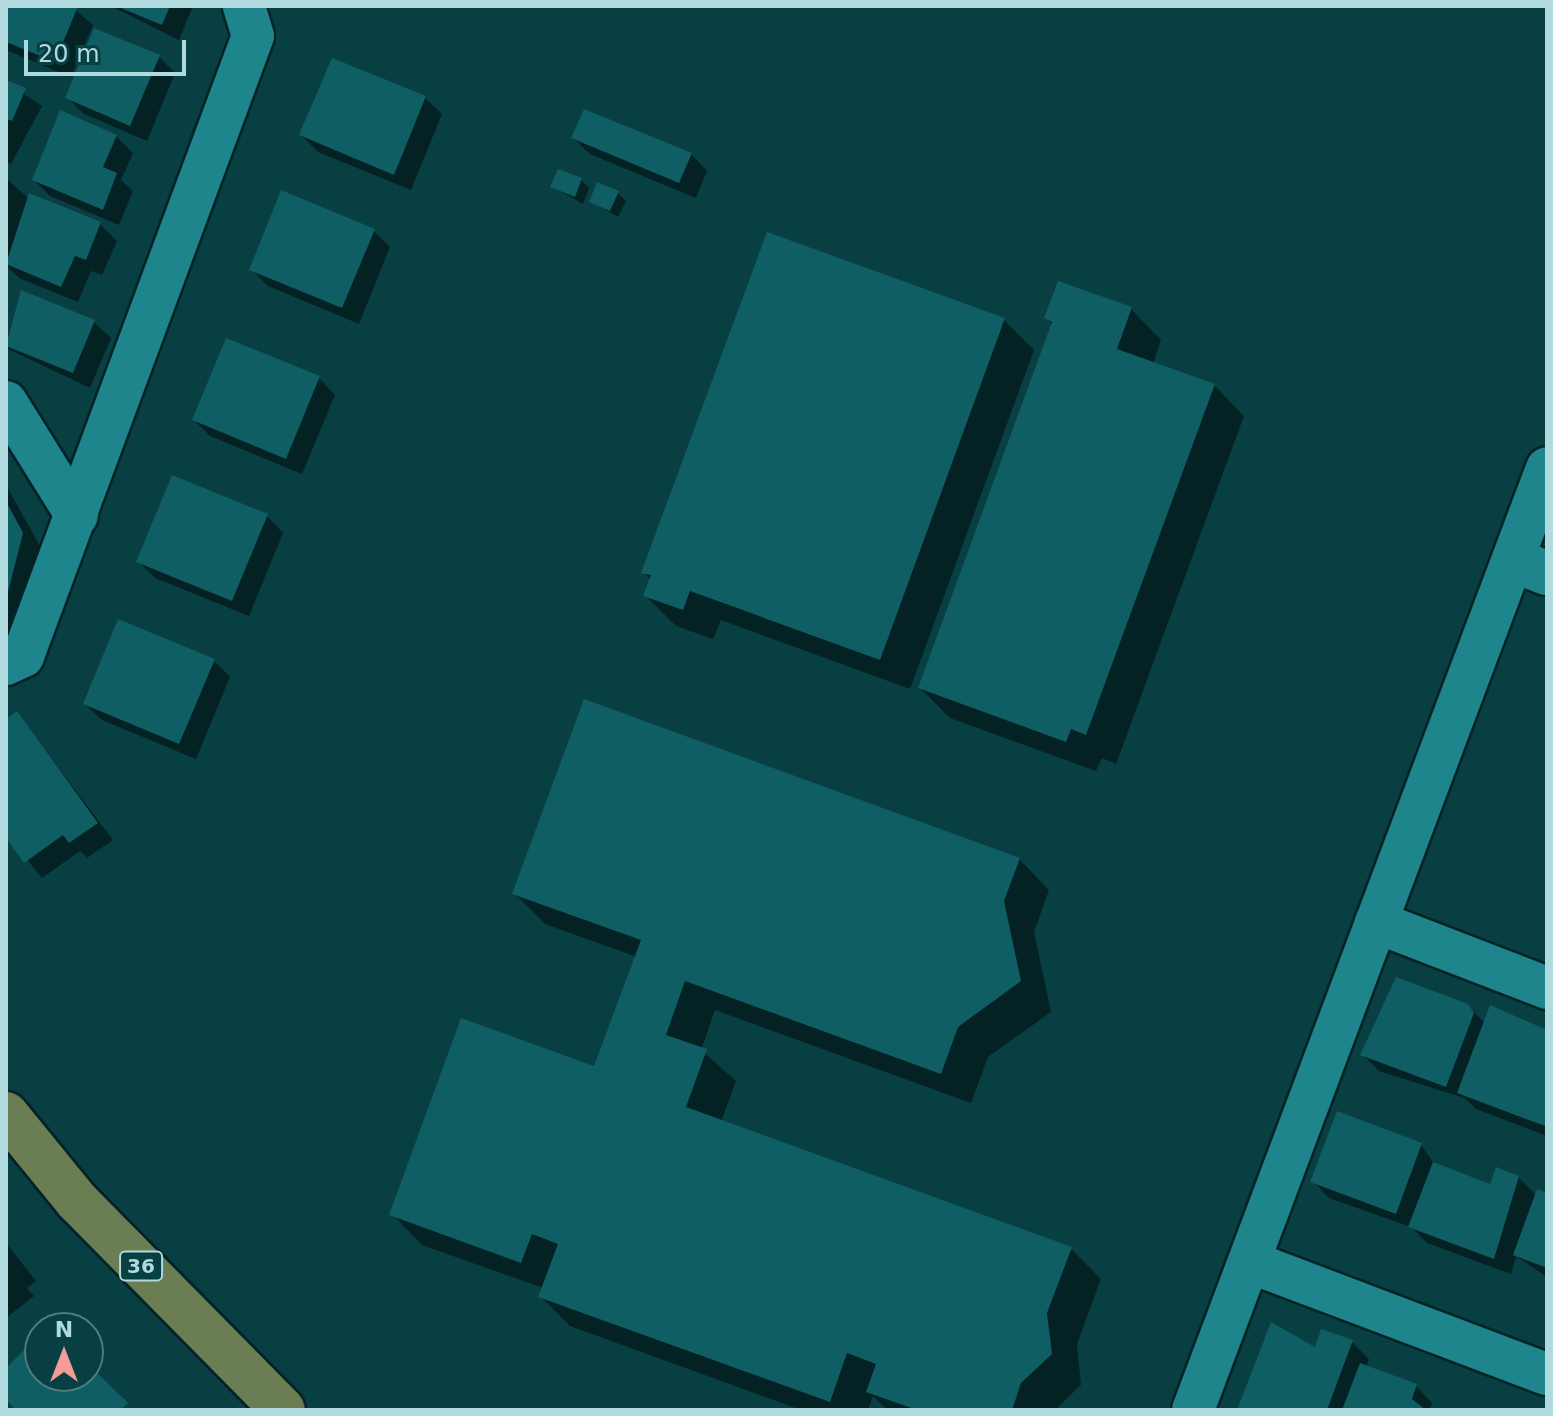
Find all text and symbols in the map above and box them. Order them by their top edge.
scale bar [28,24,190,74]
text: 20 m [38,40,100,68]
road number: 36 [119,1250,163,1282]
north arrow [24,1312,104,1392]
text: N [55,1317,73,1342]

